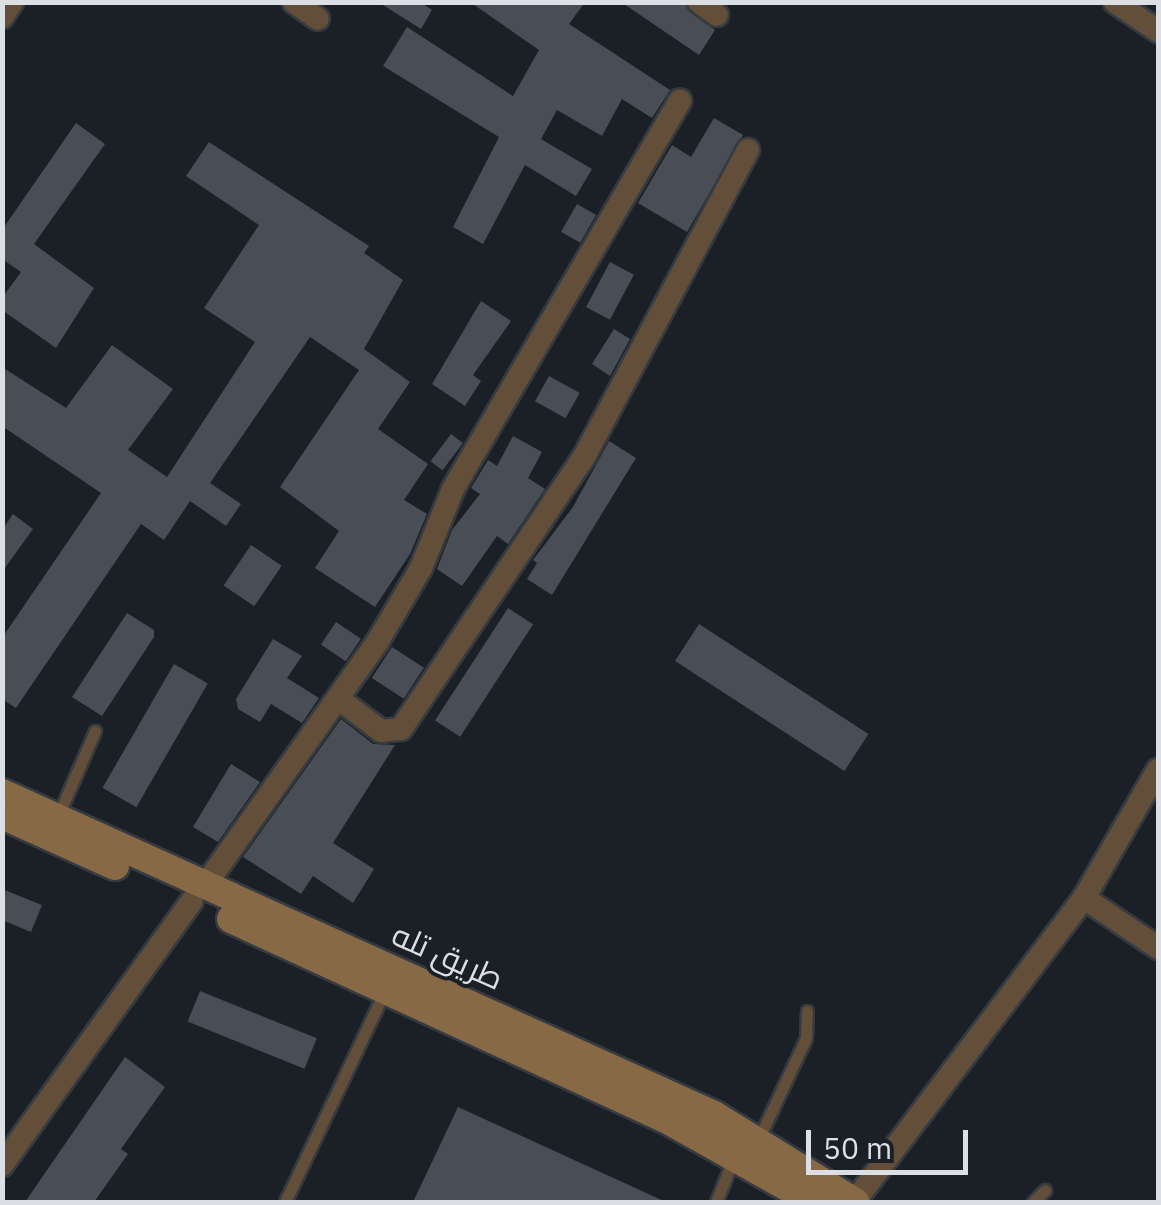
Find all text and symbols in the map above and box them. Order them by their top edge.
street label: طريق تله [387,915,509,997]
scale bar [811,1110,974,1172]
text: 50 m [823,1128,892,1167]

